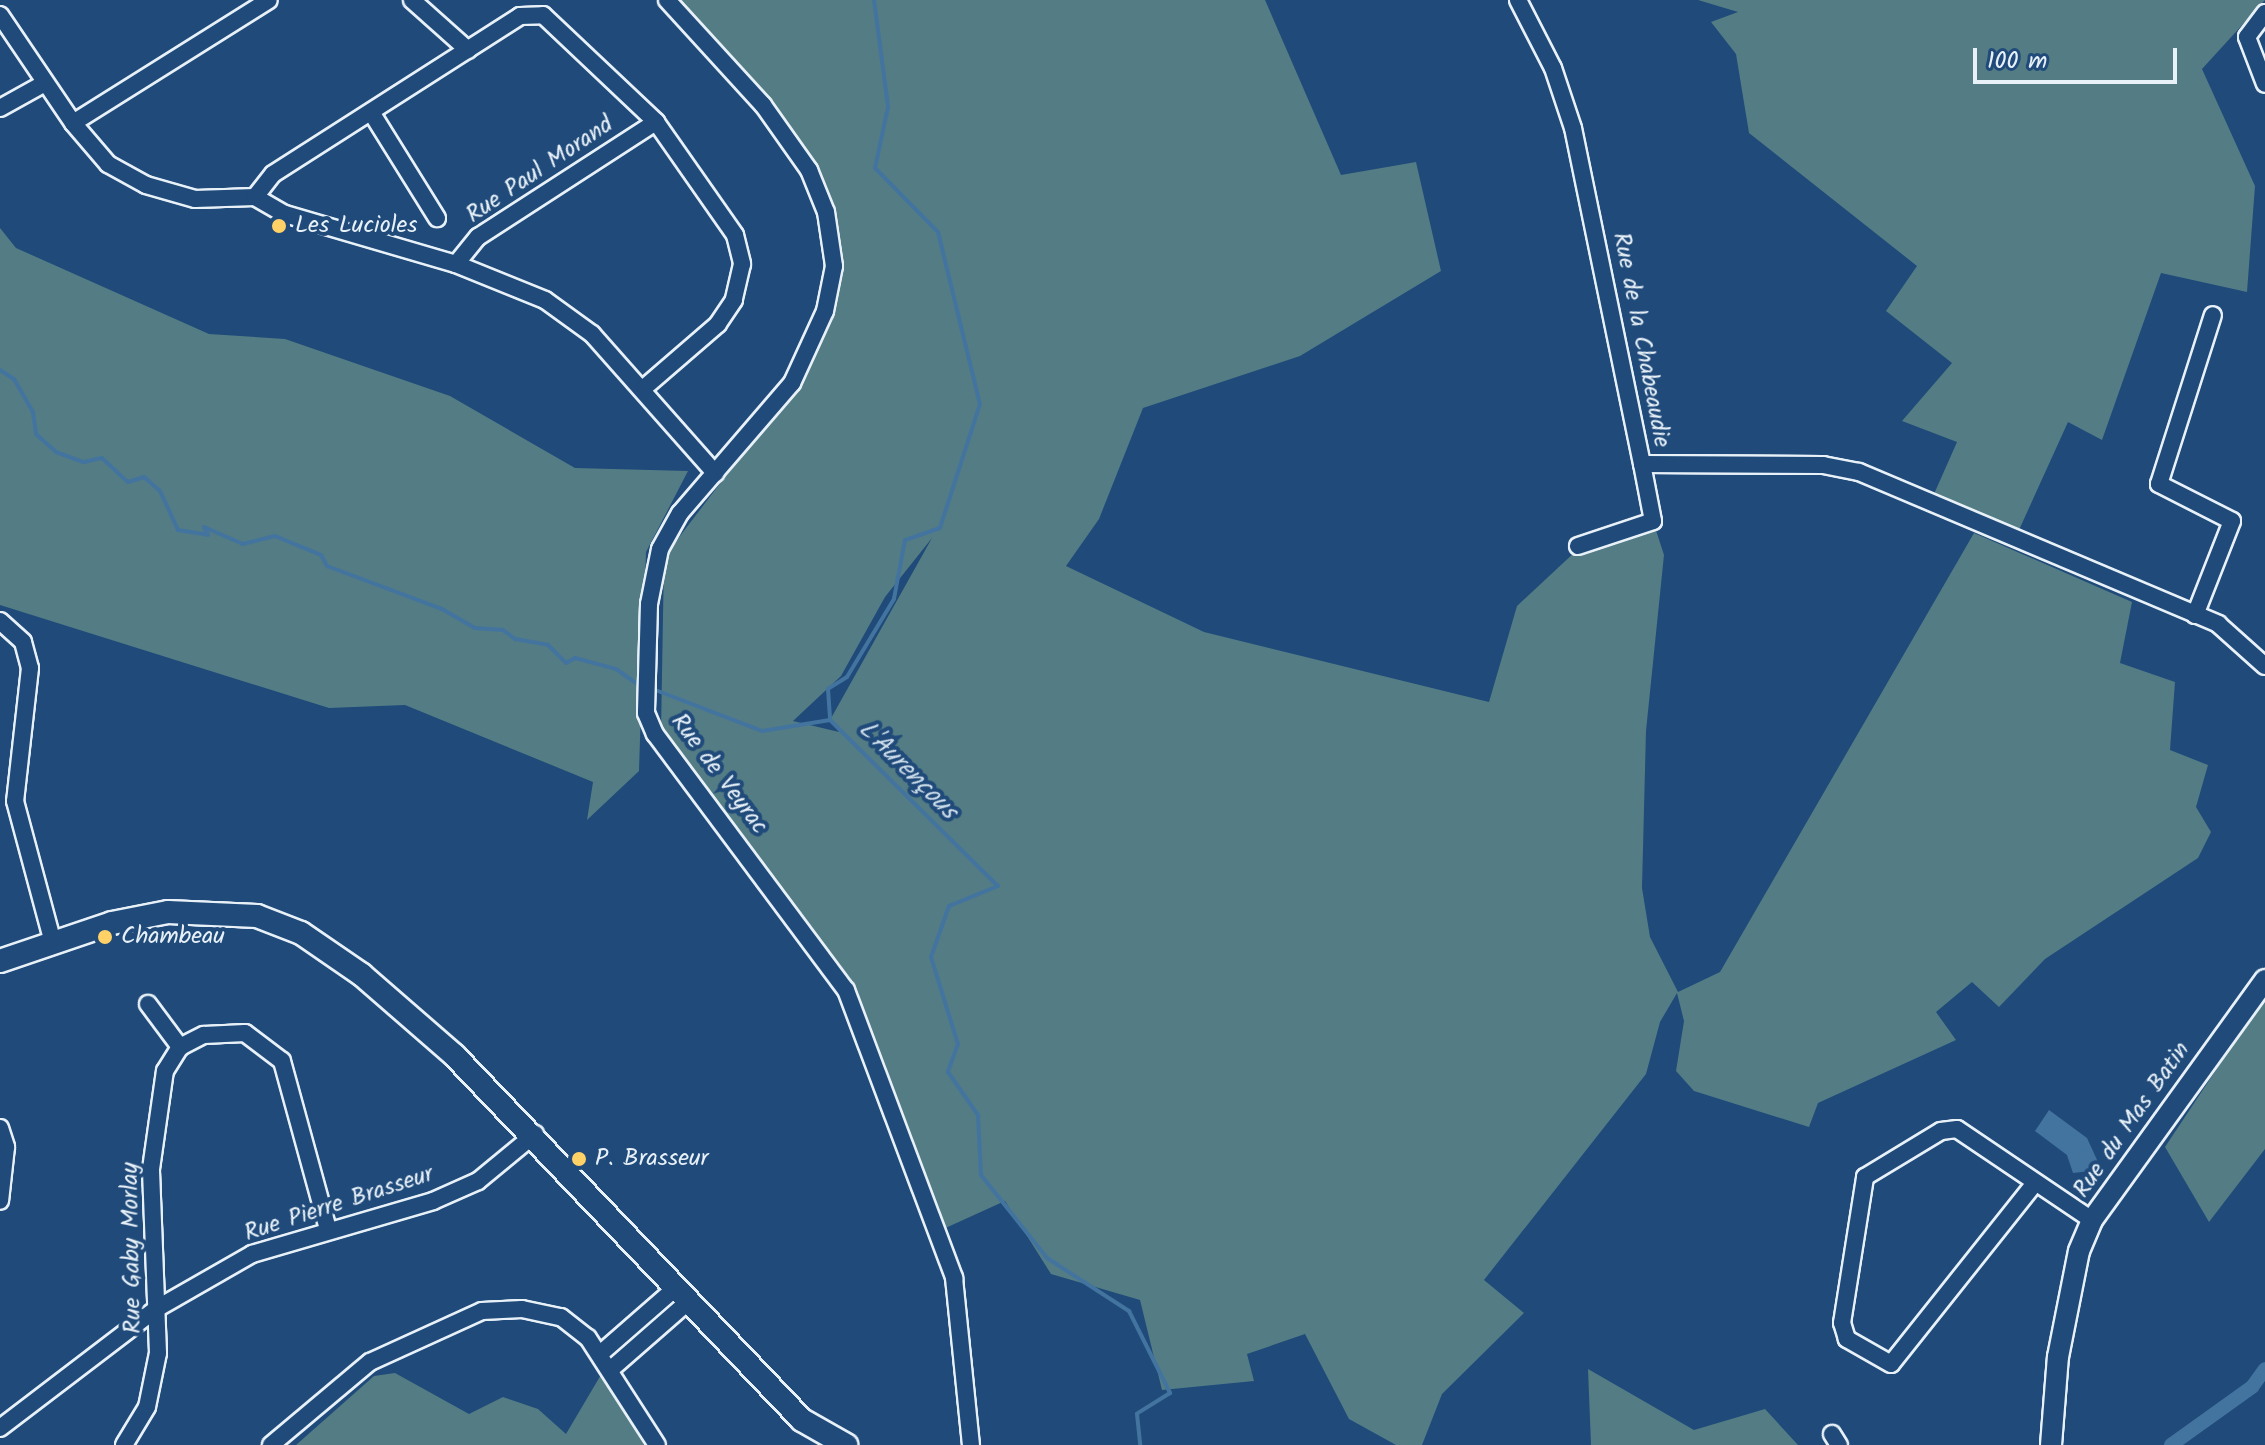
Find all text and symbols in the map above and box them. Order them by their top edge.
scale bar [1977,32,2181,82]
text: 100 m [1987,42,2047,81]
street label: Rue Paul Morand [461,110,619,230]
place label: Les Lucioles [295,212,418,240]
marker: Les Lucioles [270,217,288,235]
street label: Rue de la Chabeaudie [1606,230,1676,450]
street label: Rue de Veyrac [664,708,774,840]
water label: L'Aurençous [851,715,963,827]
place label: Chambeau [121,923,225,951]
marker: Chambeau [96,928,114,946]
street label: Rue du Mas Batin [2068,1037,2196,1203]
place label: P. Brasseur [595,1145,709,1173]
marker: P. Brasseur [570,1150,588,1168]
street label: Rue Pierre Brasseur [241,1160,437,1248]
street label: Rue Gaby Morlay [116,1162,148,1334]

